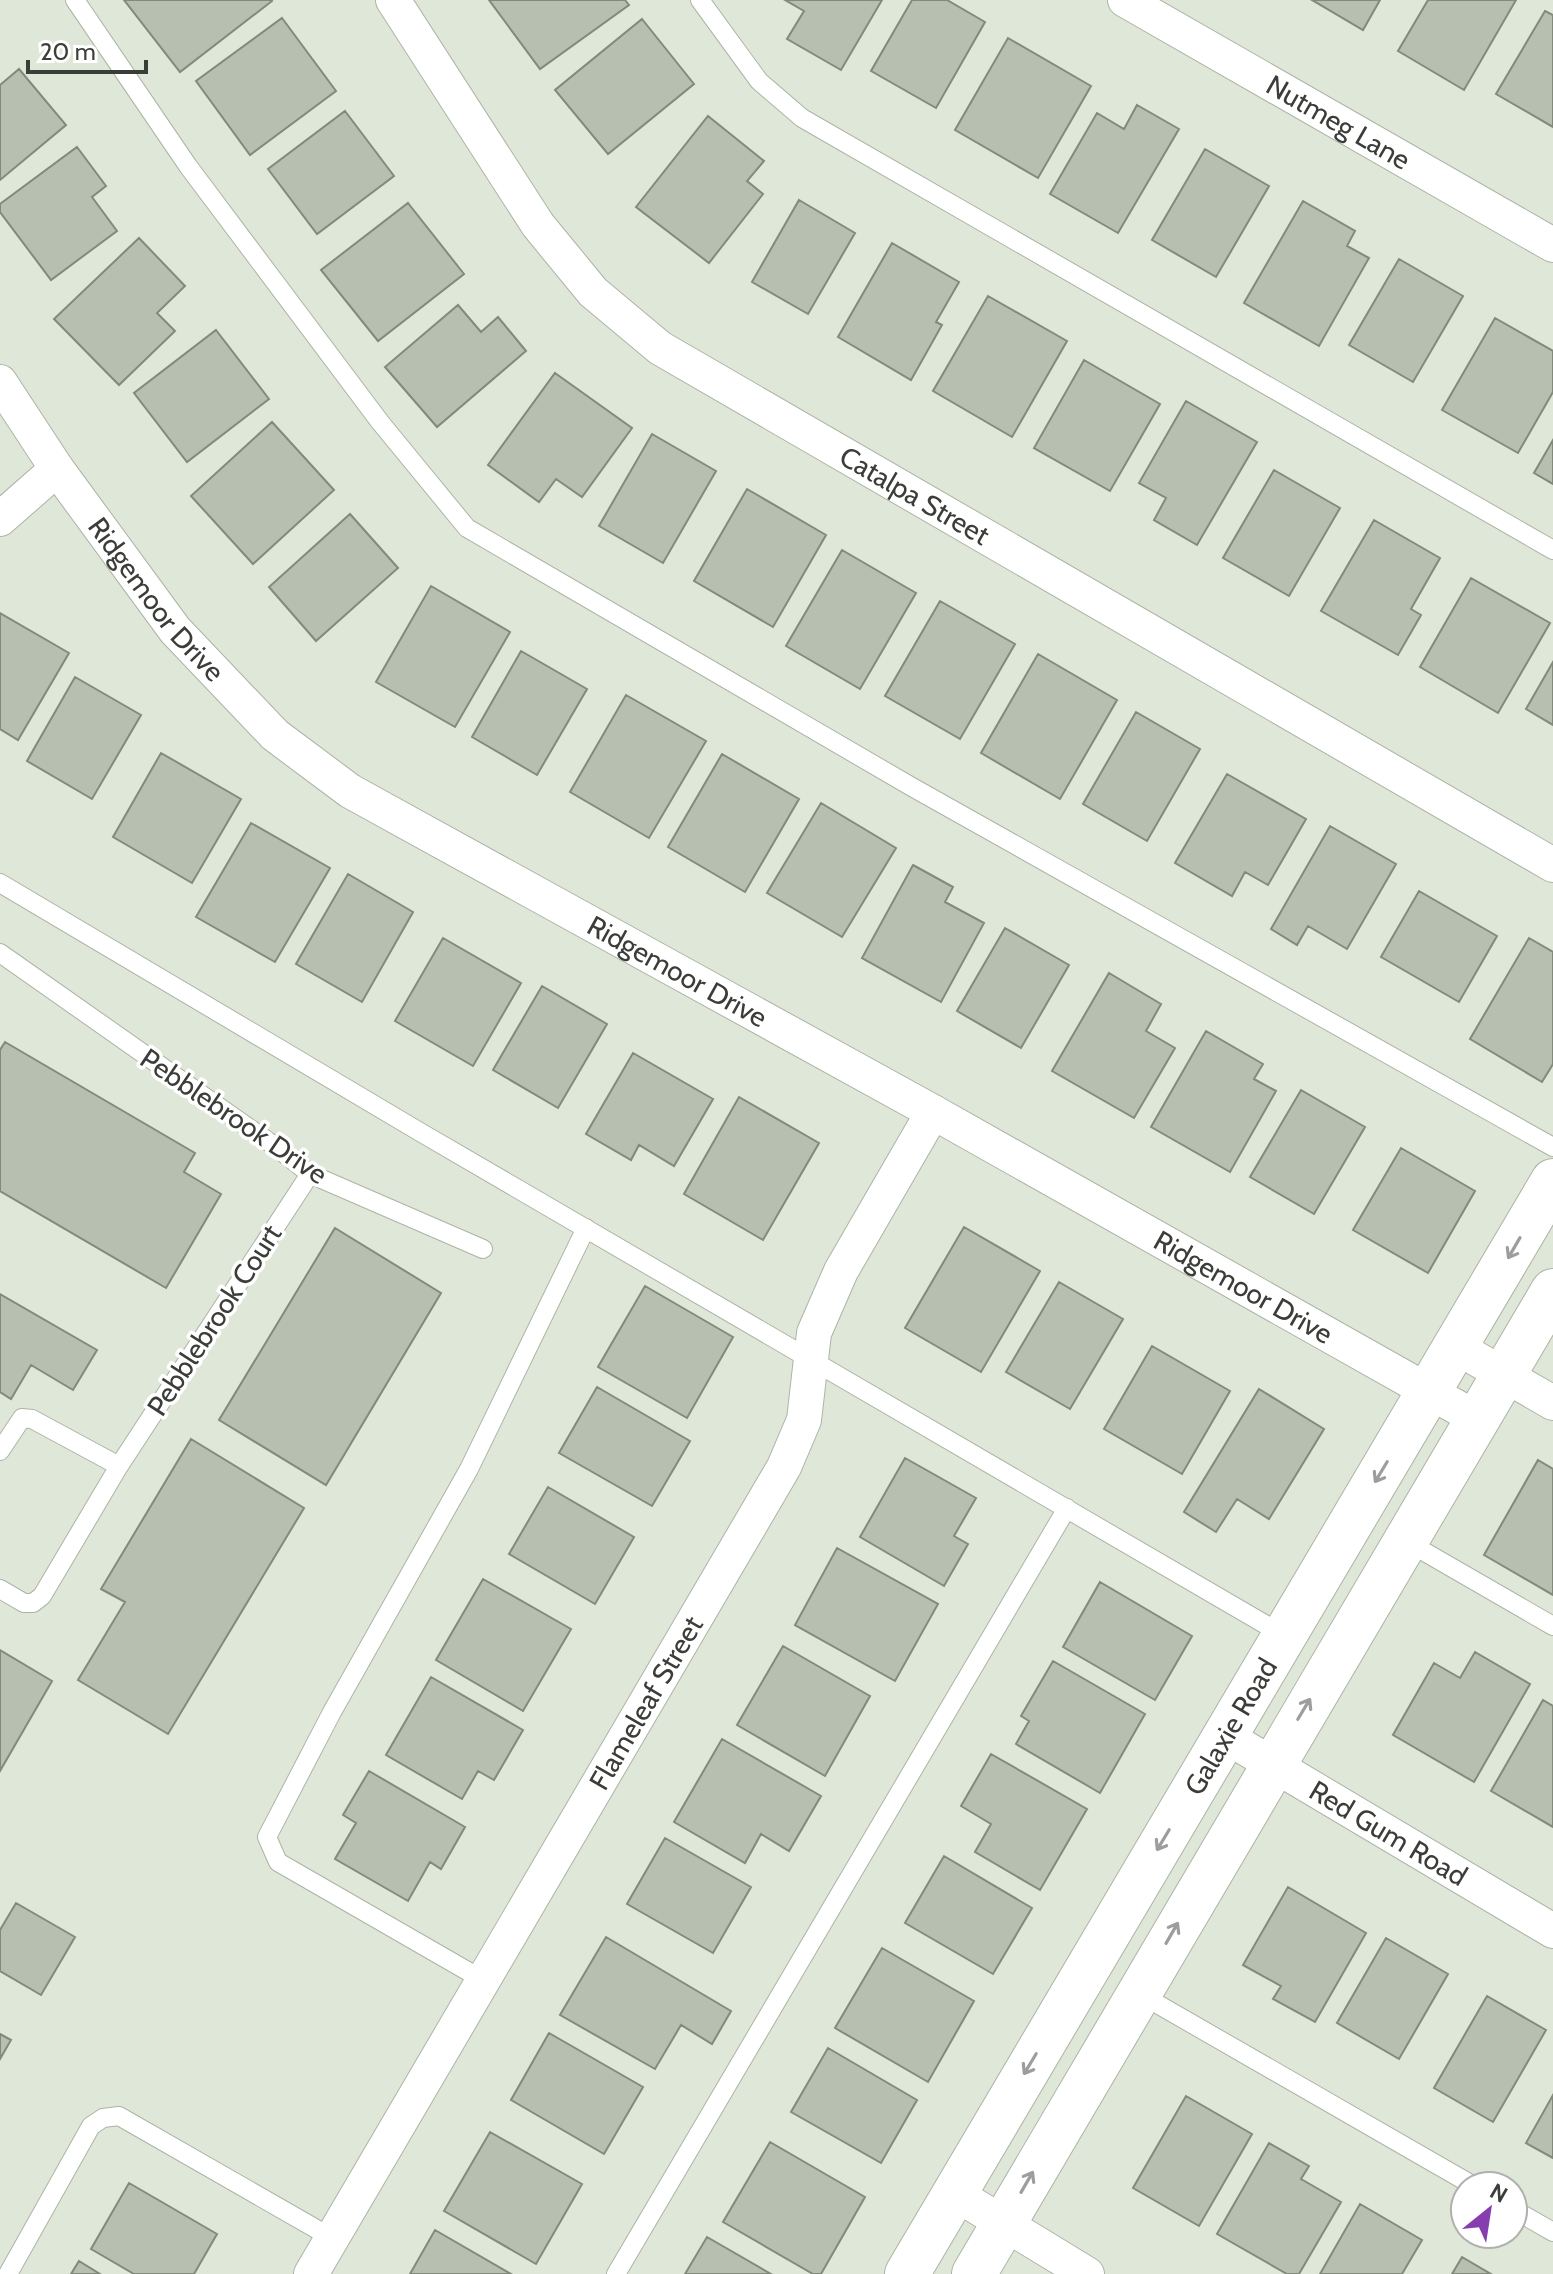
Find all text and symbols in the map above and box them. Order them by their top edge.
scale bar [28,24,146,74]
text: 20 m [40,37,96,66]
street label: Nutmeg Lane [1261,68,1416,177]
street label: Catalpa Street [834,439,996,552]
street label: Ridgemoor Drive [81,511,232,688]
street label: Ridgemoor Drive [582,908,773,1034]
street label: Pebblebrook Drive [134,1041,334,1191]
street label: Pebblebrook Court [140,1218,288,1422]
street label: Ridgemoor Drive [1148,1223,1339,1351]
one-way arrow [1506,1236,1522,1259]
one-way arrow [1373,1460,1389,1483]
street label: Flameleaf Street [582,1610,710,1796]
street label: Galaxie Road [1177,1652,1284,1801]
one-way arrow [1296,1698,1312,1721]
street label: Red Gum Road [1303,1773,1473,1893]
one-way arrow [1155,1828,1171,1851]
one-way arrow [1165,1922,1180,1946]
one-way arrow [1022,2052,1038,2075]
north arrow [1449,2170,1529,2250]
one-way arrow [1019,2171,1035,2194]
text: N [1485,2178,1512,2209]

